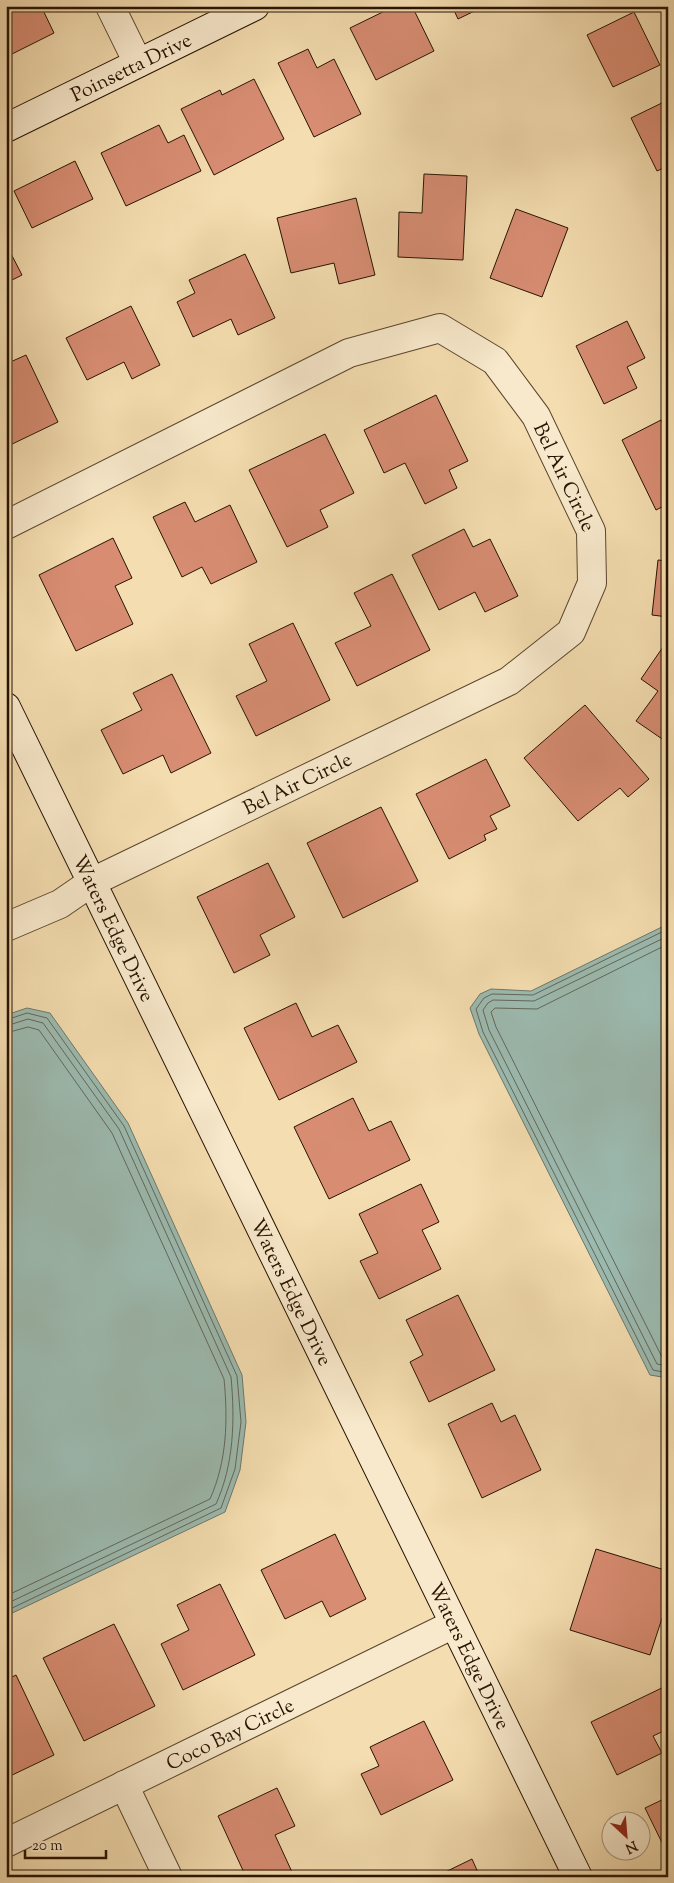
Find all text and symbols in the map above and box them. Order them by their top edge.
street label: Poinsetta Drive [67,27,197,111]
street label: Bel Air Circle [524,418,601,537]
street label: Bel Air Circle [239,746,357,824]
street label: Waters Edge Drive [64,851,160,1008]
street label: Waters Edge Drive [241,1214,338,1371]
street label: Waters Edge Drive [419,1578,516,1735]
street label: Coco Bay Circle [162,1692,300,1779]
north arrow [602,1810,652,1860]
scale bar [25,1828,106,1860]
text: N [621,1834,640,1857]
text: 20 m [32,1836,63,1857]

